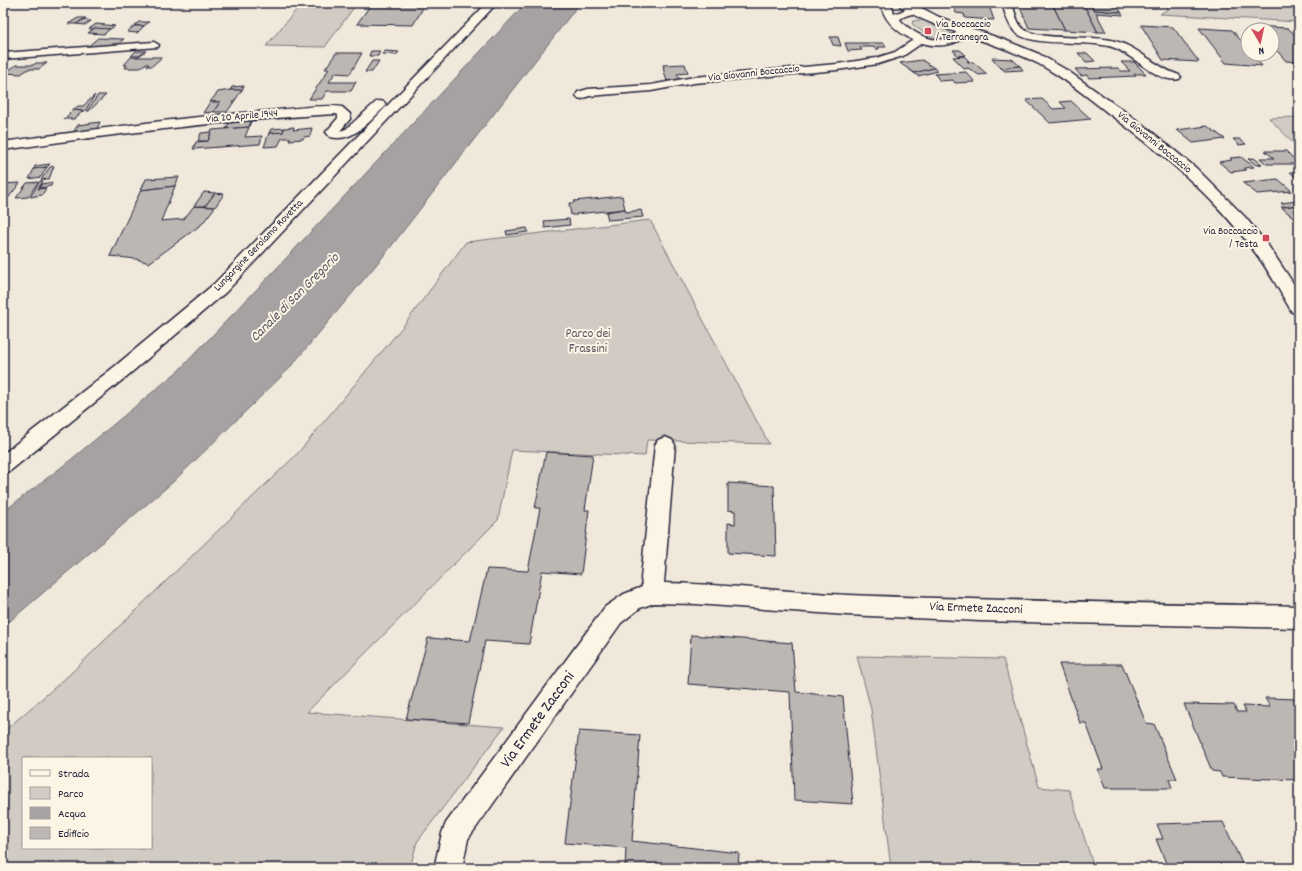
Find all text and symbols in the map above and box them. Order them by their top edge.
place label: Via Boccaccio / Terranegra [936,17,991,46]
north arrow [1240,22,1280,62]
marker: Via Boccaccio / Terranegra [923,26,933,36]
text: N [1257,42,1265,58]
street label: Via Giovanni Boccaccio [708,61,801,87]
street label: Via 20 Aprile 1944 [205,106,279,128]
street label: Via Giovanni Boccaccio [1113,108,1195,178]
street label: Lungargine Gerolamo Rovetta [211,196,308,296]
place label: Via Boccaccio / Testa [1203,224,1259,253]
marker: Via Boccaccio / Testa [1261,233,1271,243]
water label: Canale di San Gregorio [246,248,345,347]
park label: Parco dei Frassini [565,325,611,359]
street label: Via Ermete Zacconi [929,598,1023,620]
street label: Via Ermete Zacconi [495,667,581,773]
legend [22,757,152,849]
text: Strada [58,766,89,783]
text: Parco [58,786,84,803]
text: Acqua [58,806,86,823]
text: Edificio [58,826,89,843]

